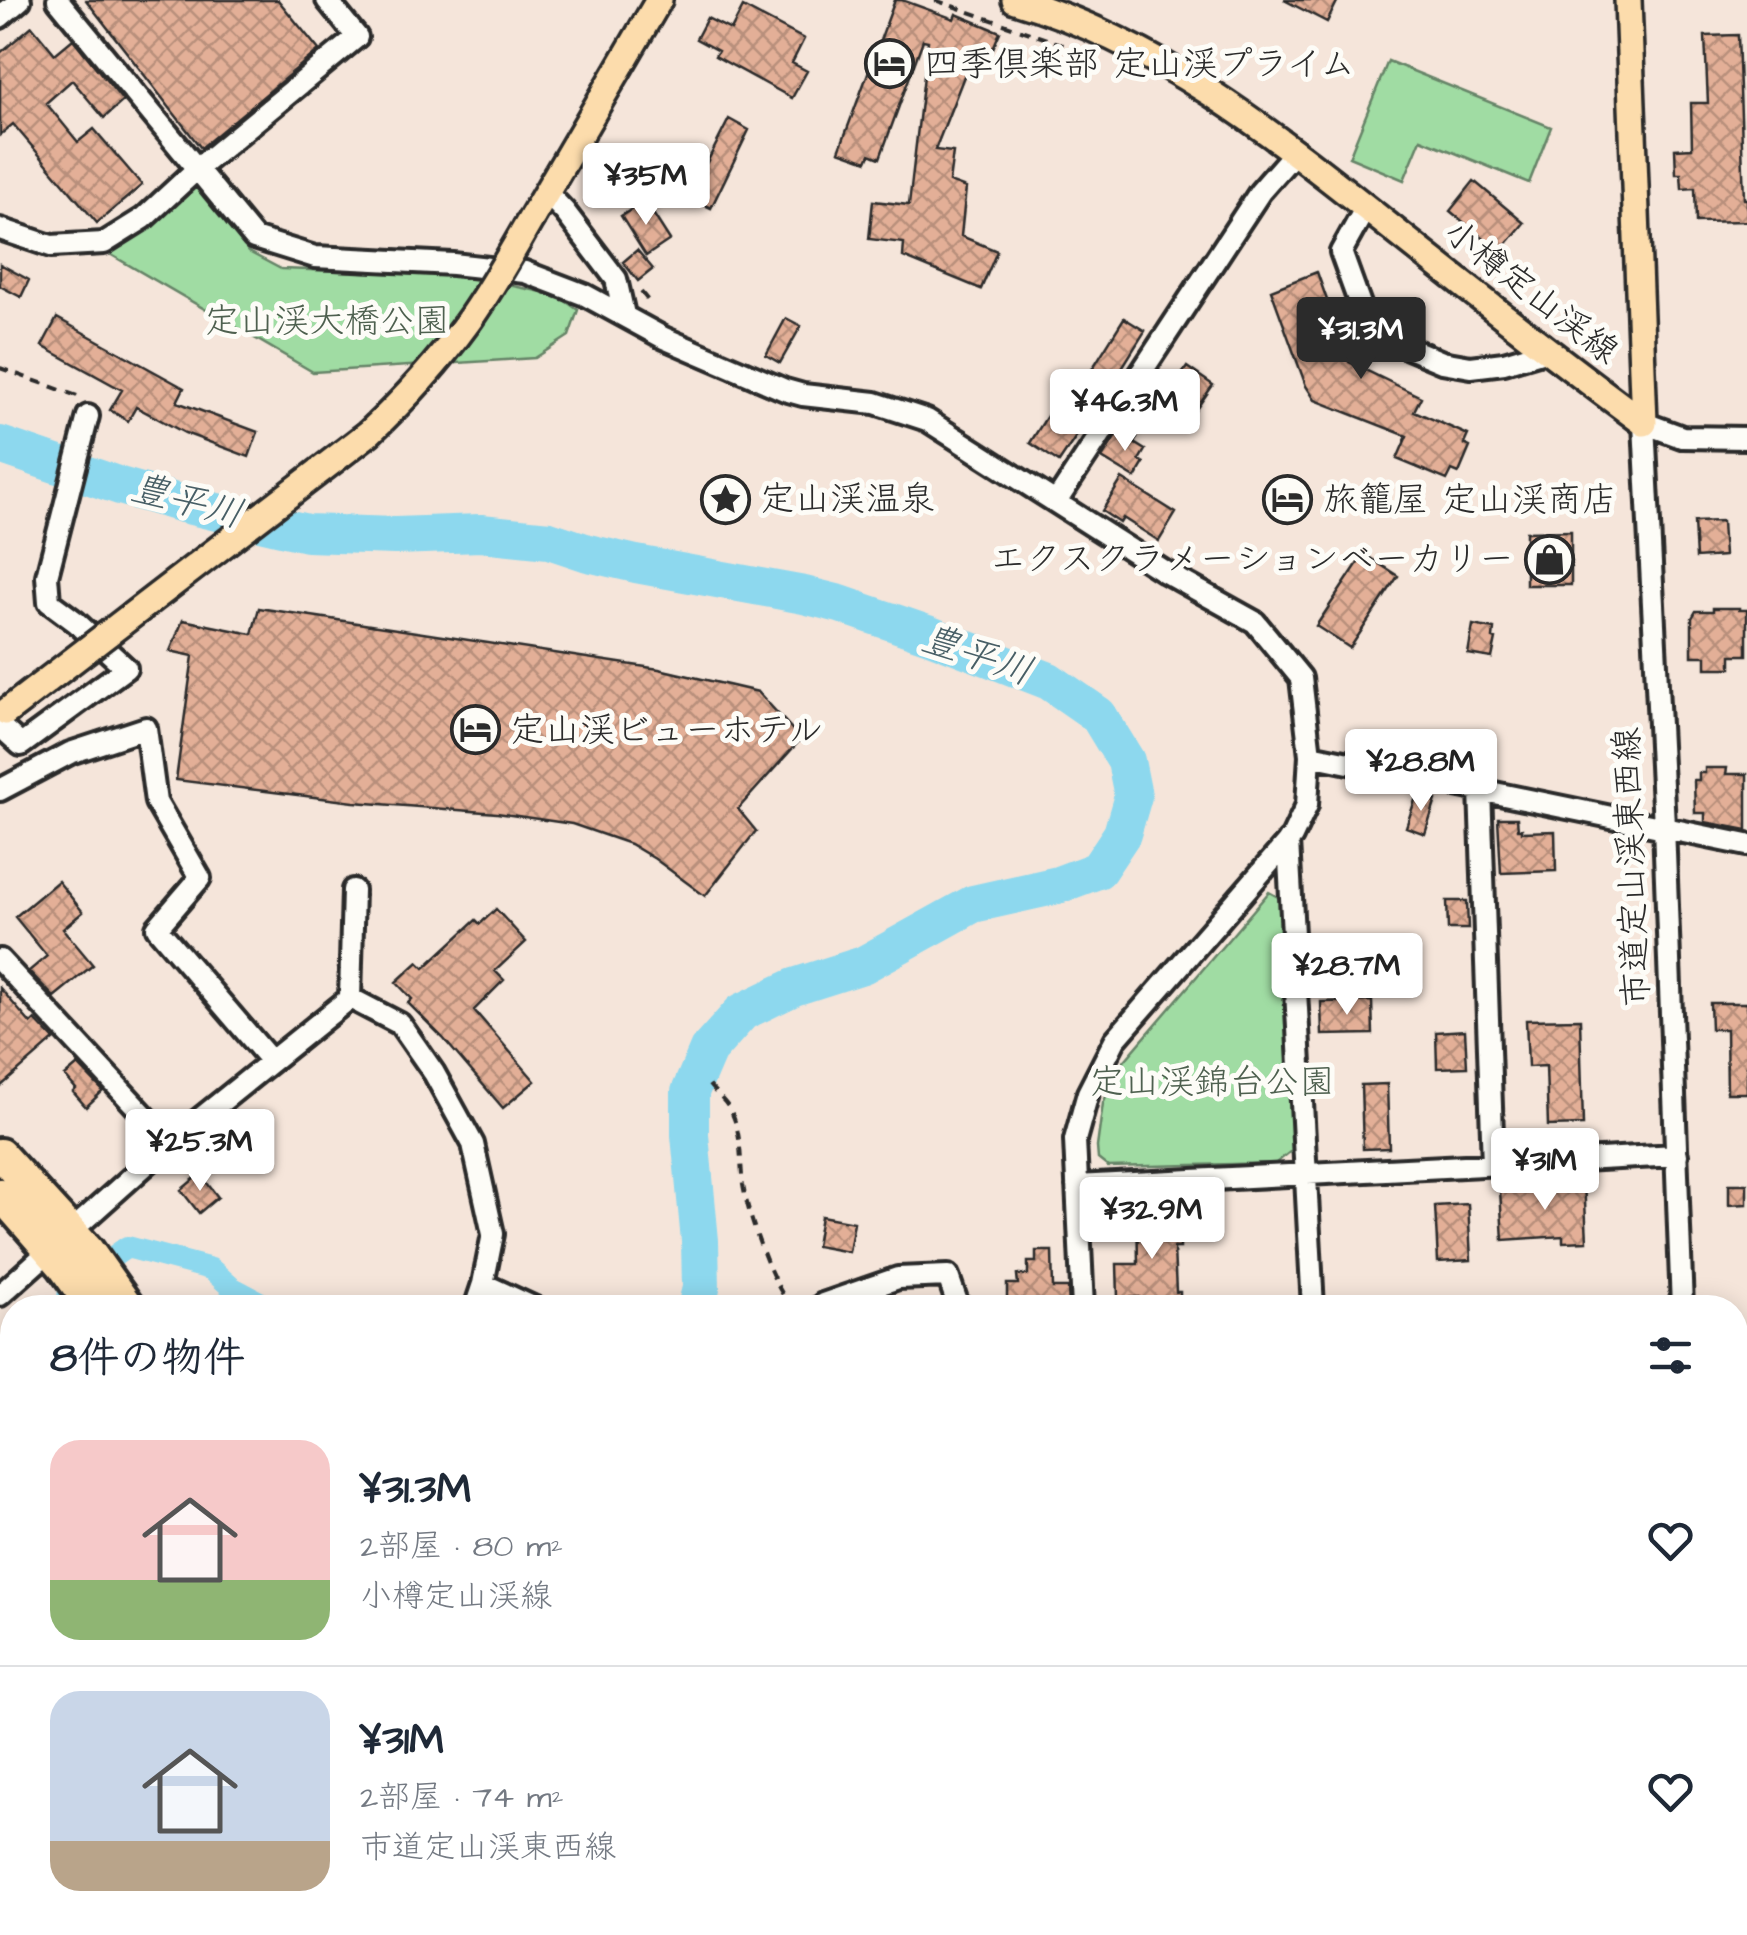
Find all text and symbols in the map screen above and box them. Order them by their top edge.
hotel icon: 四季倶楽部 定山渓プライム [863,38,915,90]
place label: 四季倶楽部 定山渓プライム [924,40,1355,89]
pin: ¥35M [587,143,705,228]
text: ¥35M [605,153,687,198]
street label: 小樽定山渓線 [1433,208,1629,376]
park label: 定山渓大橋公園 [204,297,450,346]
pin: ¥31.3M [1280,297,1442,382]
text: ¥31.3M [1319,307,1403,352]
pin: ¥46.3M [1044,369,1206,454]
text: ¥46.3M [1072,379,1178,424]
water label: 豊平川 [125,462,249,542]
place icon: 定山渓温泉 [699,473,751,525]
hotel icon: 旅籠屋 定山渓商店 [1262,474,1314,526]
place label: 定山渓温泉 [760,475,935,524]
place label: 旅籠屋 定山渓商店 [1323,476,1617,525]
shop icon: エクスクラメーションベーカリー [1523,533,1575,585]
place label: エクスクラメーションベーカリー [990,535,1514,584]
water label: 豊平川 [915,613,1039,699]
hotel icon: 定山渓ビューホテル [449,704,501,756]
place label: 定山渓ビューホテル [510,706,824,755]
street label: 市道定山渓東西線 [1603,726,1661,1008]
pin: ¥28.8M [1340,729,1502,814]
text: ¥28.8M [1367,739,1475,784]
pin: ¥28.7M [1266,933,1428,1018]
text: ¥28.7M [1294,943,1400,988]
park label: 定山渓錦台公園 [1089,1058,1335,1107]
pin: ¥25.3M [119,1109,281,1194]
text: ¥25.3M [147,1119,253,1164]
pin: ¥31M [1486,1128,1604,1213]
text: ¥31M [1513,1138,1577,1183]
pin: ¥32.9M [1071,1177,1233,1262]
text: ¥32.9M [1102,1187,1202,1232]
icon: filters [1643,1328,1698,1383]
text: 8件の物件 [50,1330,245,1388]
text: ¥31.3M [360,1461,471,1519]
icon: home [130,1480,250,1600]
icon: heart [1643,1513,1698,1568]
text: 2部屋 · 80 m² [360,1524,563,1569]
text: 小樽定山渓線 [360,1574,552,1619]
text: ¥31M [360,1712,444,1770]
icon: home [130,1731,250,1851]
icon: heart [1643,1764,1698,1819]
text: 2部屋 · 74 m² [360,1775,564,1820]
text: 市道定山渓東西線 [360,1825,616,1870]

